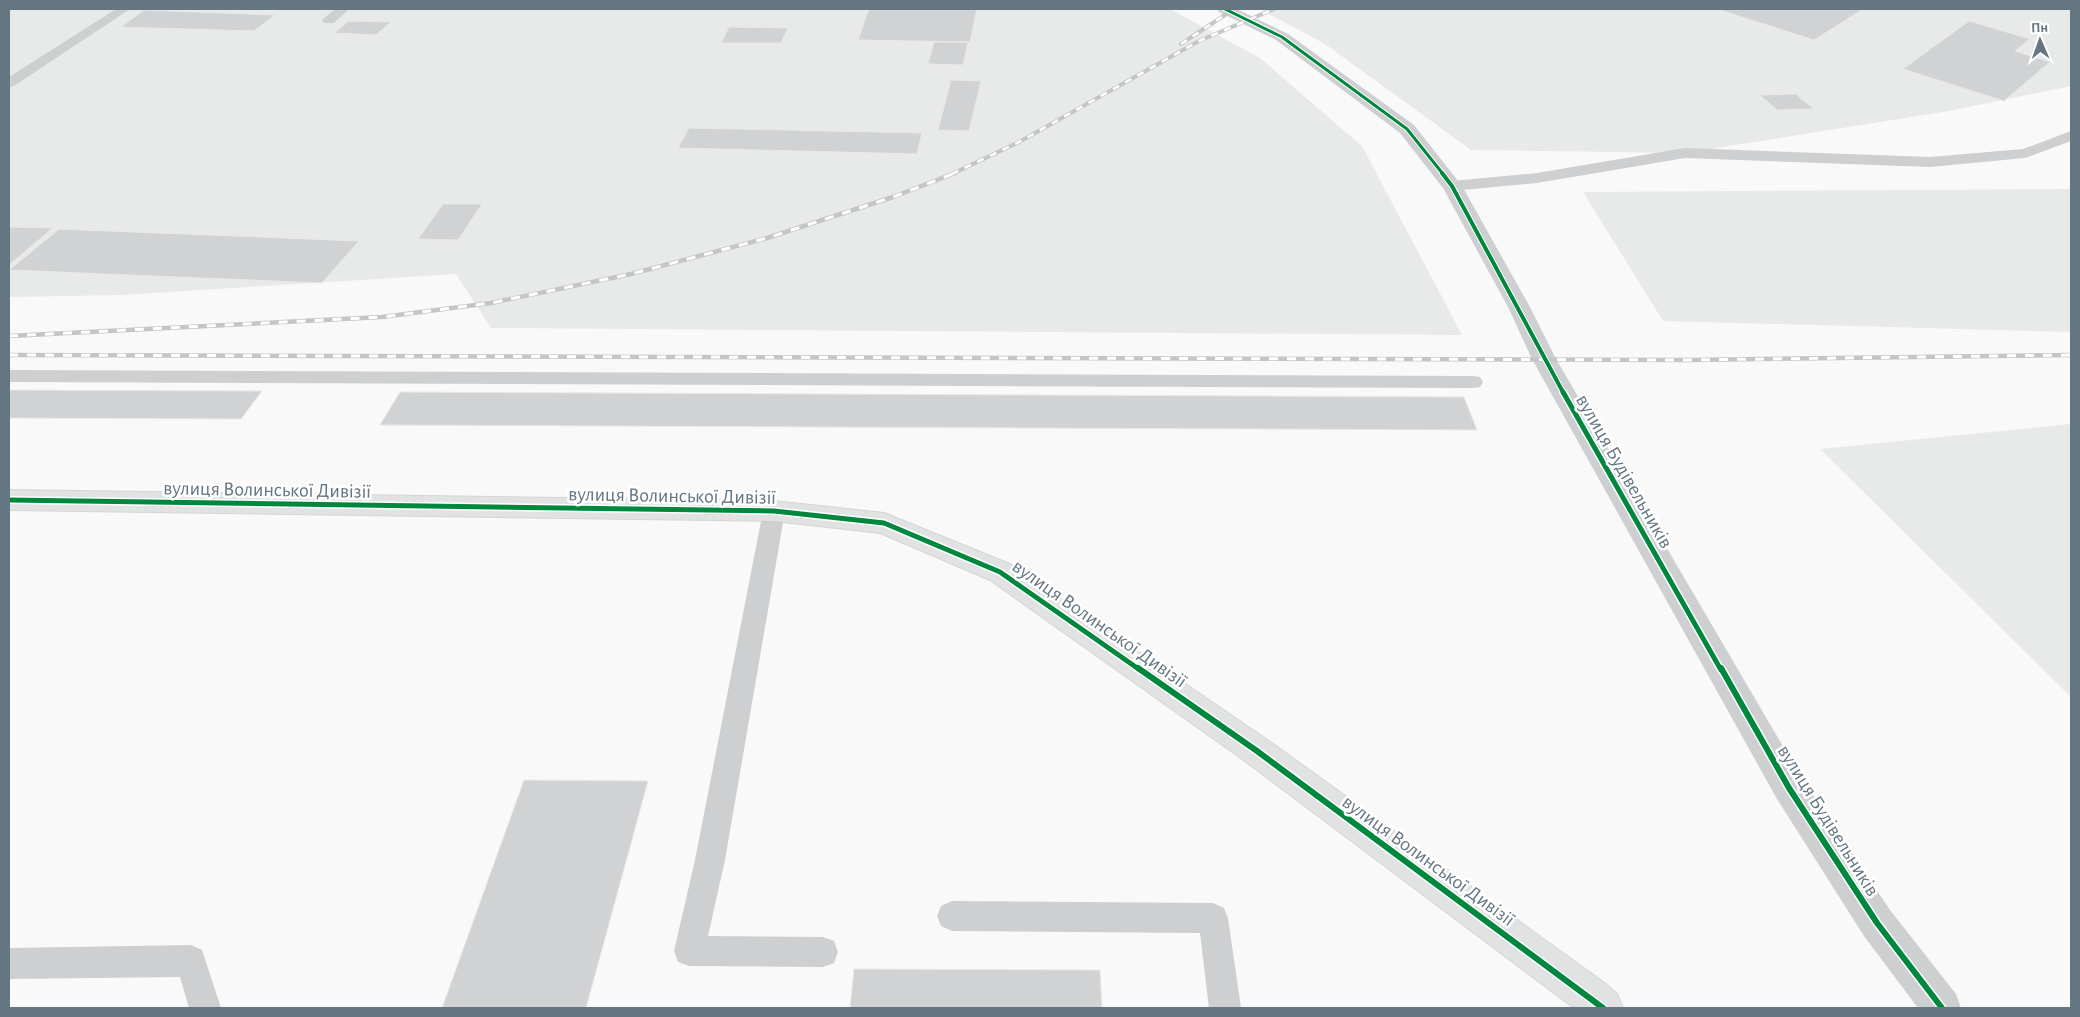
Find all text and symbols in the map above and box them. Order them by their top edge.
north arrow [2015,15,2065,65]
text: Пн [2031,21,2048,35]
street label: вулиця Будівельників [1572,391,1676,552]
street label: вулиця Волинської Дивізії [163,478,371,502]
street label: вулиця Волинської Дивізії [568,484,776,508]
street label: вулиця Волинської Дивізії [1009,556,1190,692]
street label: вулиця Будівельників [1774,741,1883,900]
street label: вулиця Волинської Дивізії [1338,792,1519,930]

